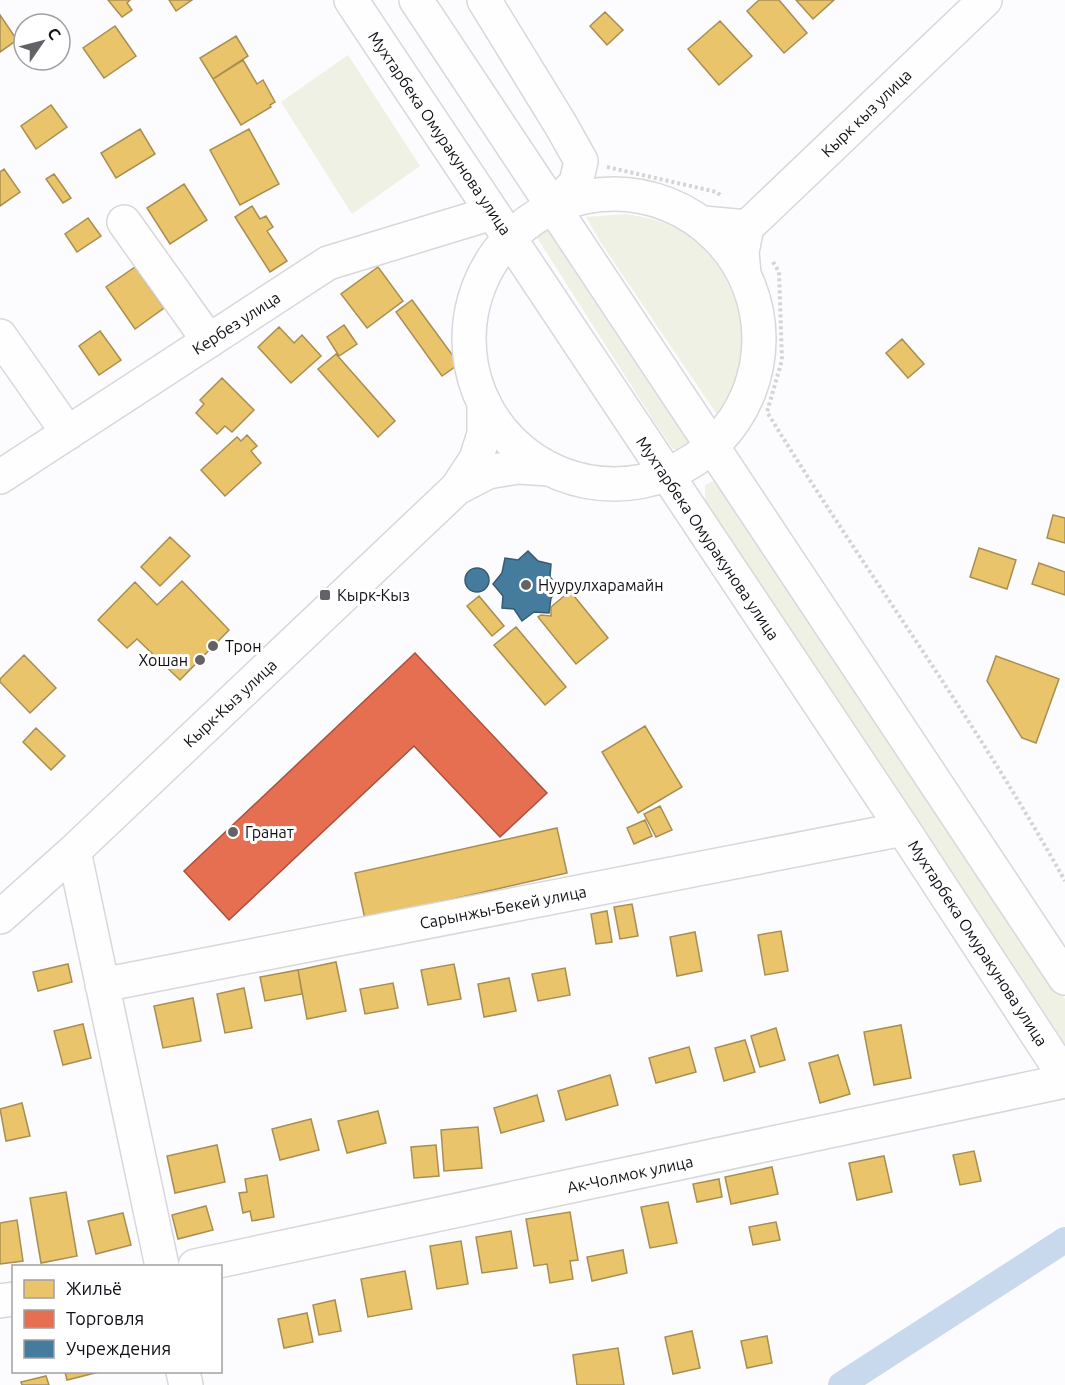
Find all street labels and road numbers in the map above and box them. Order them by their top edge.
street label: Мухтарбека Омуракунова улица [365,28,515,238]
street label: Кырк кыз улица [817,65,915,161]
street label: Кербез улица [189,288,283,358]
street label: Мухтарбека Омуракунова улица [633,433,783,643]
street label: Кырк-Кыз улица [180,655,280,751]
street label: Мухтарбека Омуракунова улица [905,837,1051,1049]
street label: Сарынжы-Бекей улица [418,882,588,932]
street label: Ак-Чолмок улица [565,1152,695,1196]

